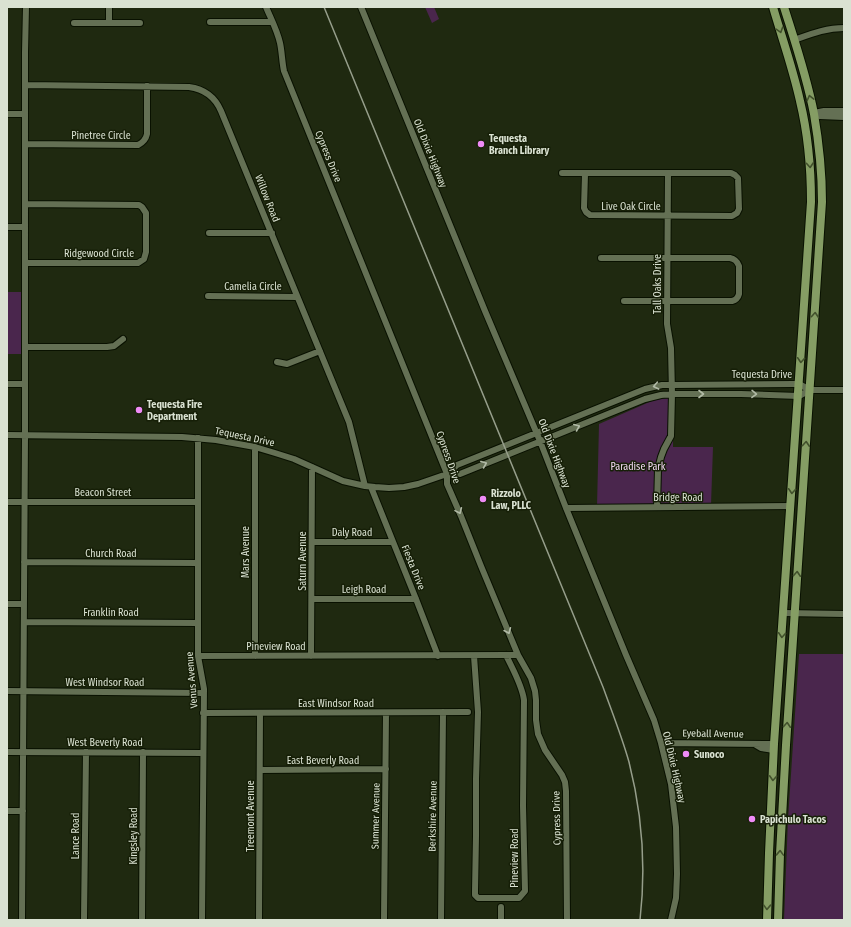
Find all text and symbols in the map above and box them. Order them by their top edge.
one-way arrow [775,27,784,34]
one-way arrow [807,95,815,101]
street label: Old Dixie Highway [411,117,450,190]
street label: Cypress Drive [312,129,344,184]
street label: Pinetree Circle [71,130,131,142]
place label: Tequesta Branch Library [489,133,550,157]
marker: Tequesta Branch Library [476,139,486,149]
one-way arrow [805,162,814,168]
street label: Willow Road [252,173,282,224]
street label: Live Oak Circle [601,201,661,213]
street label: Ridgewood Circle [64,248,134,260]
street label: Tall Oaks Drive [652,254,664,314]
street label: Camelia Circle [224,281,282,293]
one-way arrow [810,312,819,318]
one-way arrow [797,357,805,363]
street label: Tequesta Drive [732,369,792,381]
one-way arrow [653,382,659,390]
one-way arrow [698,390,704,398]
one-way arrow [751,390,757,399]
place label: Tequesta Fire Department [147,399,202,423]
marker: Tequesta Fire Department [134,405,144,415]
street label: Old Dixie Highway [535,417,573,490]
one-way arrow [573,423,580,431]
street label: Tequesta Drive [214,425,276,449]
street label: Cypress Drive [434,430,463,485]
one-way arrow [802,441,811,447]
one-way arrow [480,461,487,469]
park label: Paradise Park [611,461,666,473]
street label: Beacon Street [75,487,132,499]
place label: Rizzolo Law, PLLC [491,488,532,512]
one-way arrow [788,488,796,494]
street label: Bridge Road [653,492,703,504]
marker: Rizzolo Law, PLLC [478,494,488,504]
one-way arrow [454,506,462,514]
street label: Mars Avenue [240,526,252,578]
street label: Daly Road [332,527,372,539]
street label: Saturn Avenue [297,531,309,591]
street label: Fiesta Drive [399,543,428,592]
street label: Church Road [85,548,137,560]
one-way arrow [793,571,802,577]
street label: Leigh Road [342,584,386,596]
street label: Franklin Road [83,607,139,619]
one-way arrow [503,627,511,635]
one-way arrow [778,632,787,638]
street label: Pineview Road [246,641,306,653]
street label: Venus Avenue [184,651,200,709]
street label: West Windsor Road [66,677,144,689]
street label: East Windsor Road [298,698,374,710]
one-way arrow [783,722,792,728]
street label: Eyeball Avenue [682,727,744,741]
street label: Old Dixie Highway [660,730,688,805]
street label: West Beverly Road [67,737,143,749]
marker: Sunoco [681,749,691,759]
place label: Sunoco [694,749,725,761]
street label: East Beverly Road [287,755,359,767]
one-way arrow [768,775,777,781]
street label: Treemont Avenue [245,780,257,852]
street label: Berkshire Avenue [426,780,440,852]
street label: Summer Avenue [369,783,383,849]
street label: Cypress Drive [551,791,563,845]
street label: Kingsley Road [128,807,140,865]
street label: Lance Road [70,813,82,859]
marker: Papichulo Tacos [747,814,757,824]
place label: Papichulo Tacos [760,814,827,826]
street label: Pineview Road [509,828,521,888]
one-way arrow [776,850,784,856]
one-way arrow [763,904,771,910]

